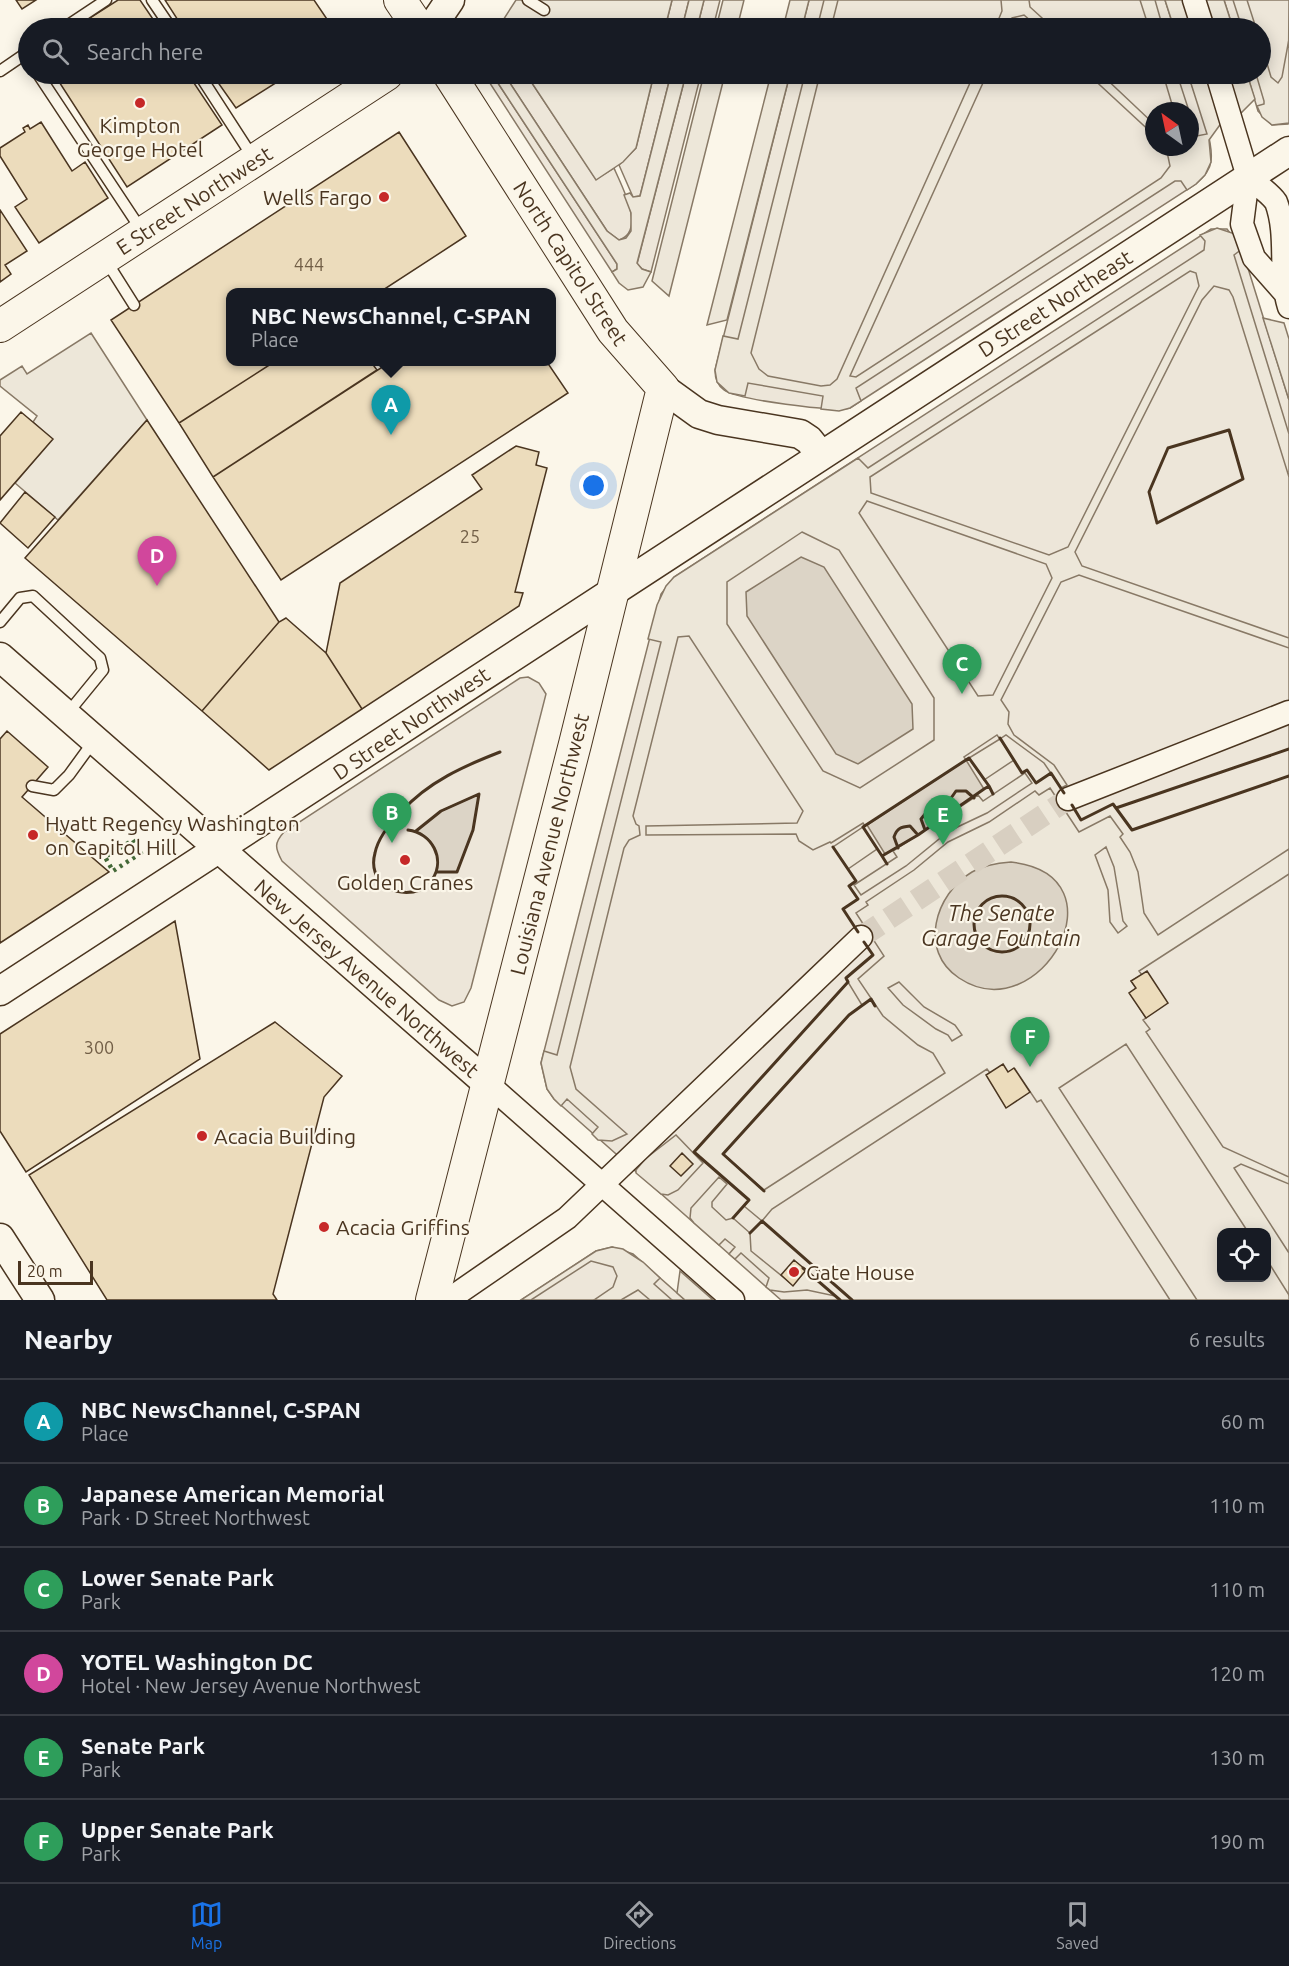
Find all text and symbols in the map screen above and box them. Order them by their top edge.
search box [18,18,1271,84]
icon: search [39,35,72,68]
text: Search here [87,39,203,64]
marker: Kimpton George Hotel [133,96,147,110]
north arrow [1145,102,1199,156]
place label: Kimpton George Hotel [77,113,203,161]
street label: E Street Northwest [112,141,276,259]
street label: North Capitol Street [509,176,633,350]
place label: Wells Fargo [263,185,372,209]
marker: Wells Fargo [377,190,391,204]
street label: D Street Northeast [974,244,1136,362]
house number: 444 [294,254,324,274]
popup [226,288,556,366]
text: NBC NewsChannel, C-SPAN [251,303,531,328]
text: Place [251,328,299,351]
pin: A [372,386,410,435]
your location [579,471,608,500]
house number: 25 [460,526,480,546]
pin: D [138,536,176,586]
pin: C [942,644,982,694]
street label: D Street Northwest [328,662,494,784]
street label: Louisiana Avenue Northwest [505,711,593,977]
pin: B [372,794,412,843]
pin: E [924,796,962,845]
place label: Hyatt Regency Washington on Capitol Hill [45,811,300,859]
marker: Hyatt Regency Washington on Capitol Hill [26,828,40,842]
marker: Golden Cranes [398,853,412,867]
place label: Golden Cranes [337,870,473,894]
street label: New Jersey Avenue Northwest [250,874,484,1082]
water label: The Senate Garage Fountain [921,900,1081,950]
pin: F [1010,1018,1050,1067]
house number: 300 [84,1037,114,1057]
place label: Acacia Building [214,1124,356,1148]
marker: Acacia Building [195,1129,209,1143]
place label: Acacia Griffins [336,1215,470,1239]
marker: Acacia Griffins [317,1220,331,1234]
map controls [1217,1228,1271,1282]
button: locate [1217,1228,1271,1282]
scale bar [18,1258,93,1286]
place label: Gate House [806,1260,915,1284]
text: 20 m [27,1262,63,1280]
marker: Gate House [787,1265,801,1279]
text: Nearby [24,1325,112,1354]
text: 6 results [1189,1328,1265,1351]
text: NBC NewsChannel, C-SPAN [81,1397,361,1422]
text: A [36,1410,51,1433]
text: 60 m [1221,1410,1265,1433]
text: Place [81,1422,129,1445]
text: Japanese American Memorial [81,1481,384,1506]
text: B [37,1494,50,1517]
text: 110 m [1209,1494,1265,1517]
text: Park · D Street Northwest [81,1506,310,1529]
text: Lower Senate Park [81,1565,274,1590]
text: C [37,1578,50,1601]
text: 110 m [1209,1578,1265,1601]
text: Park [81,1590,121,1613]
text: YOTEL Washington DC [81,1649,313,1674]
text: D [36,1662,51,1685]
text: 120 m [1209,1662,1265,1685]
text: Hotel · New Jersey Avenue Northwest [81,1674,421,1697]
text: Senate Park [81,1733,205,1758]
text: E [38,1746,49,1769]
text: 130 m [1209,1746,1265,1769]
text: Park [81,1758,121,1781]
text: Upper Senate Park [81,1817,274,1842]
text: F [38,1830,49,1853]
text: 190 m [1209,1830,1265,1853]
text: Park [81,1842,121,1865]
tab: Map [190,1898,223,1952]
tab: Directions [603,1898,676,1952]
tab: Saved [1056,1898,1099,1952]

